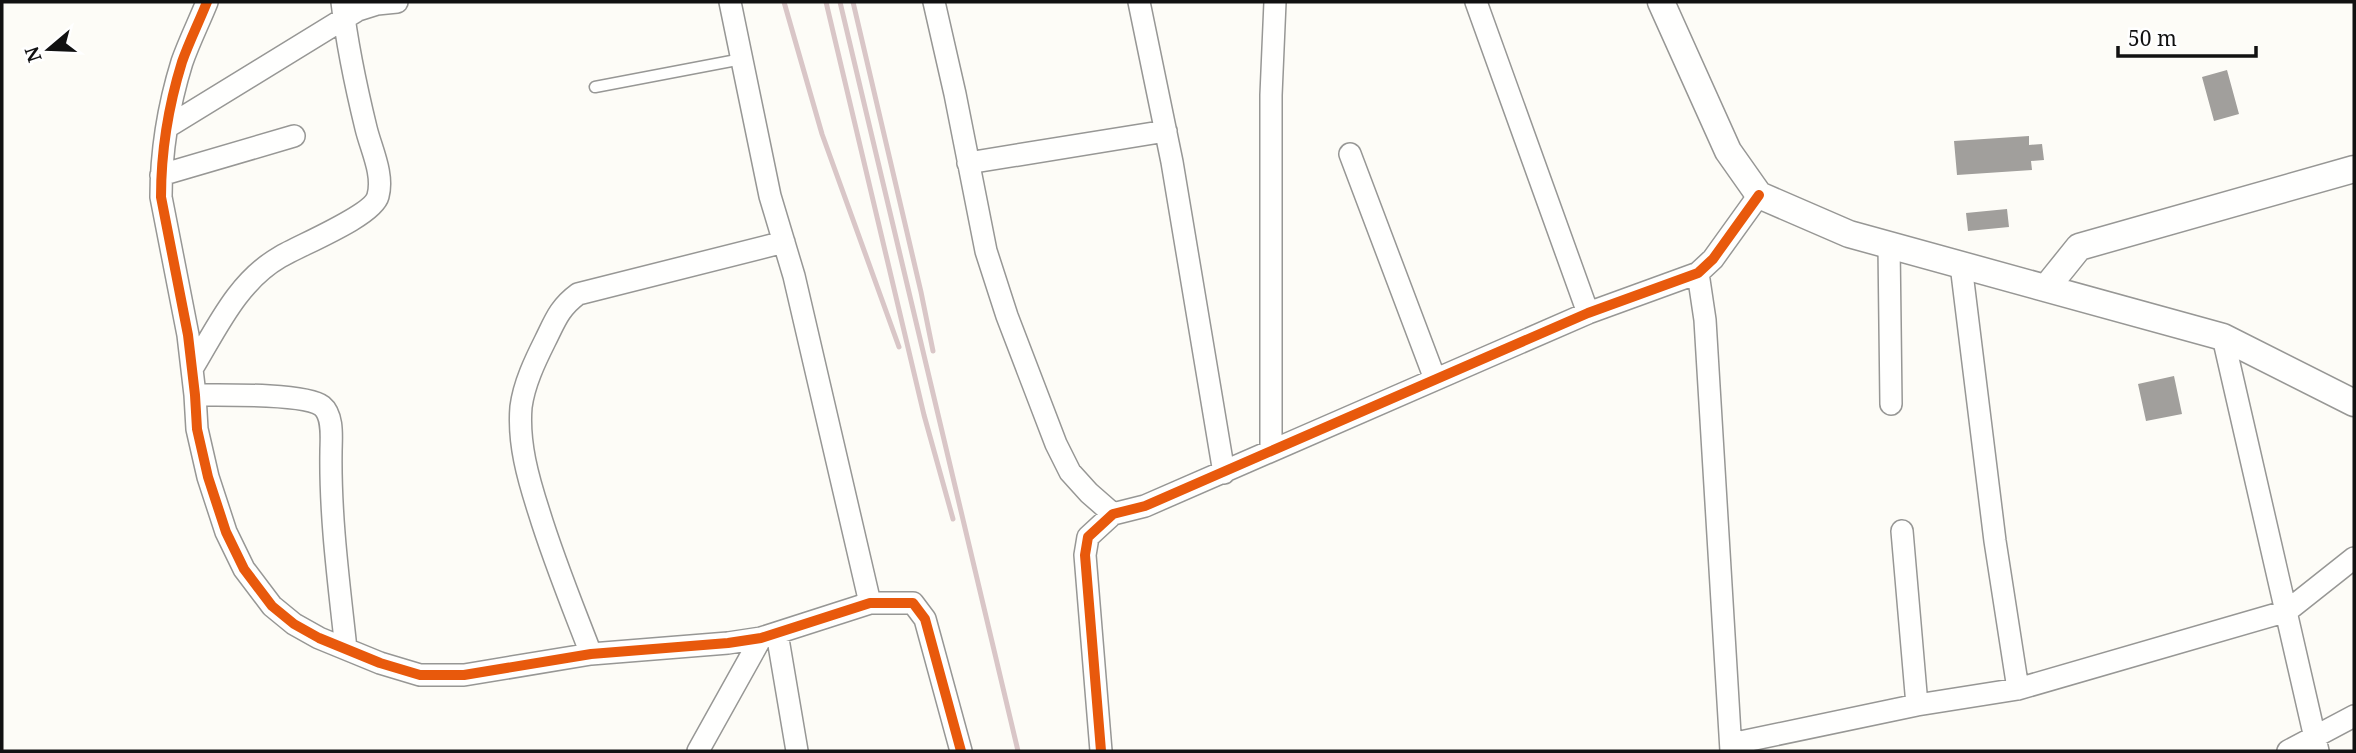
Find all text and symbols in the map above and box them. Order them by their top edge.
north arrow [14,14,84,84]
scale bar [2118,14,2256,58]
text: 50 m [2128,24,2177,52]
text: N [18,43,48,66]

